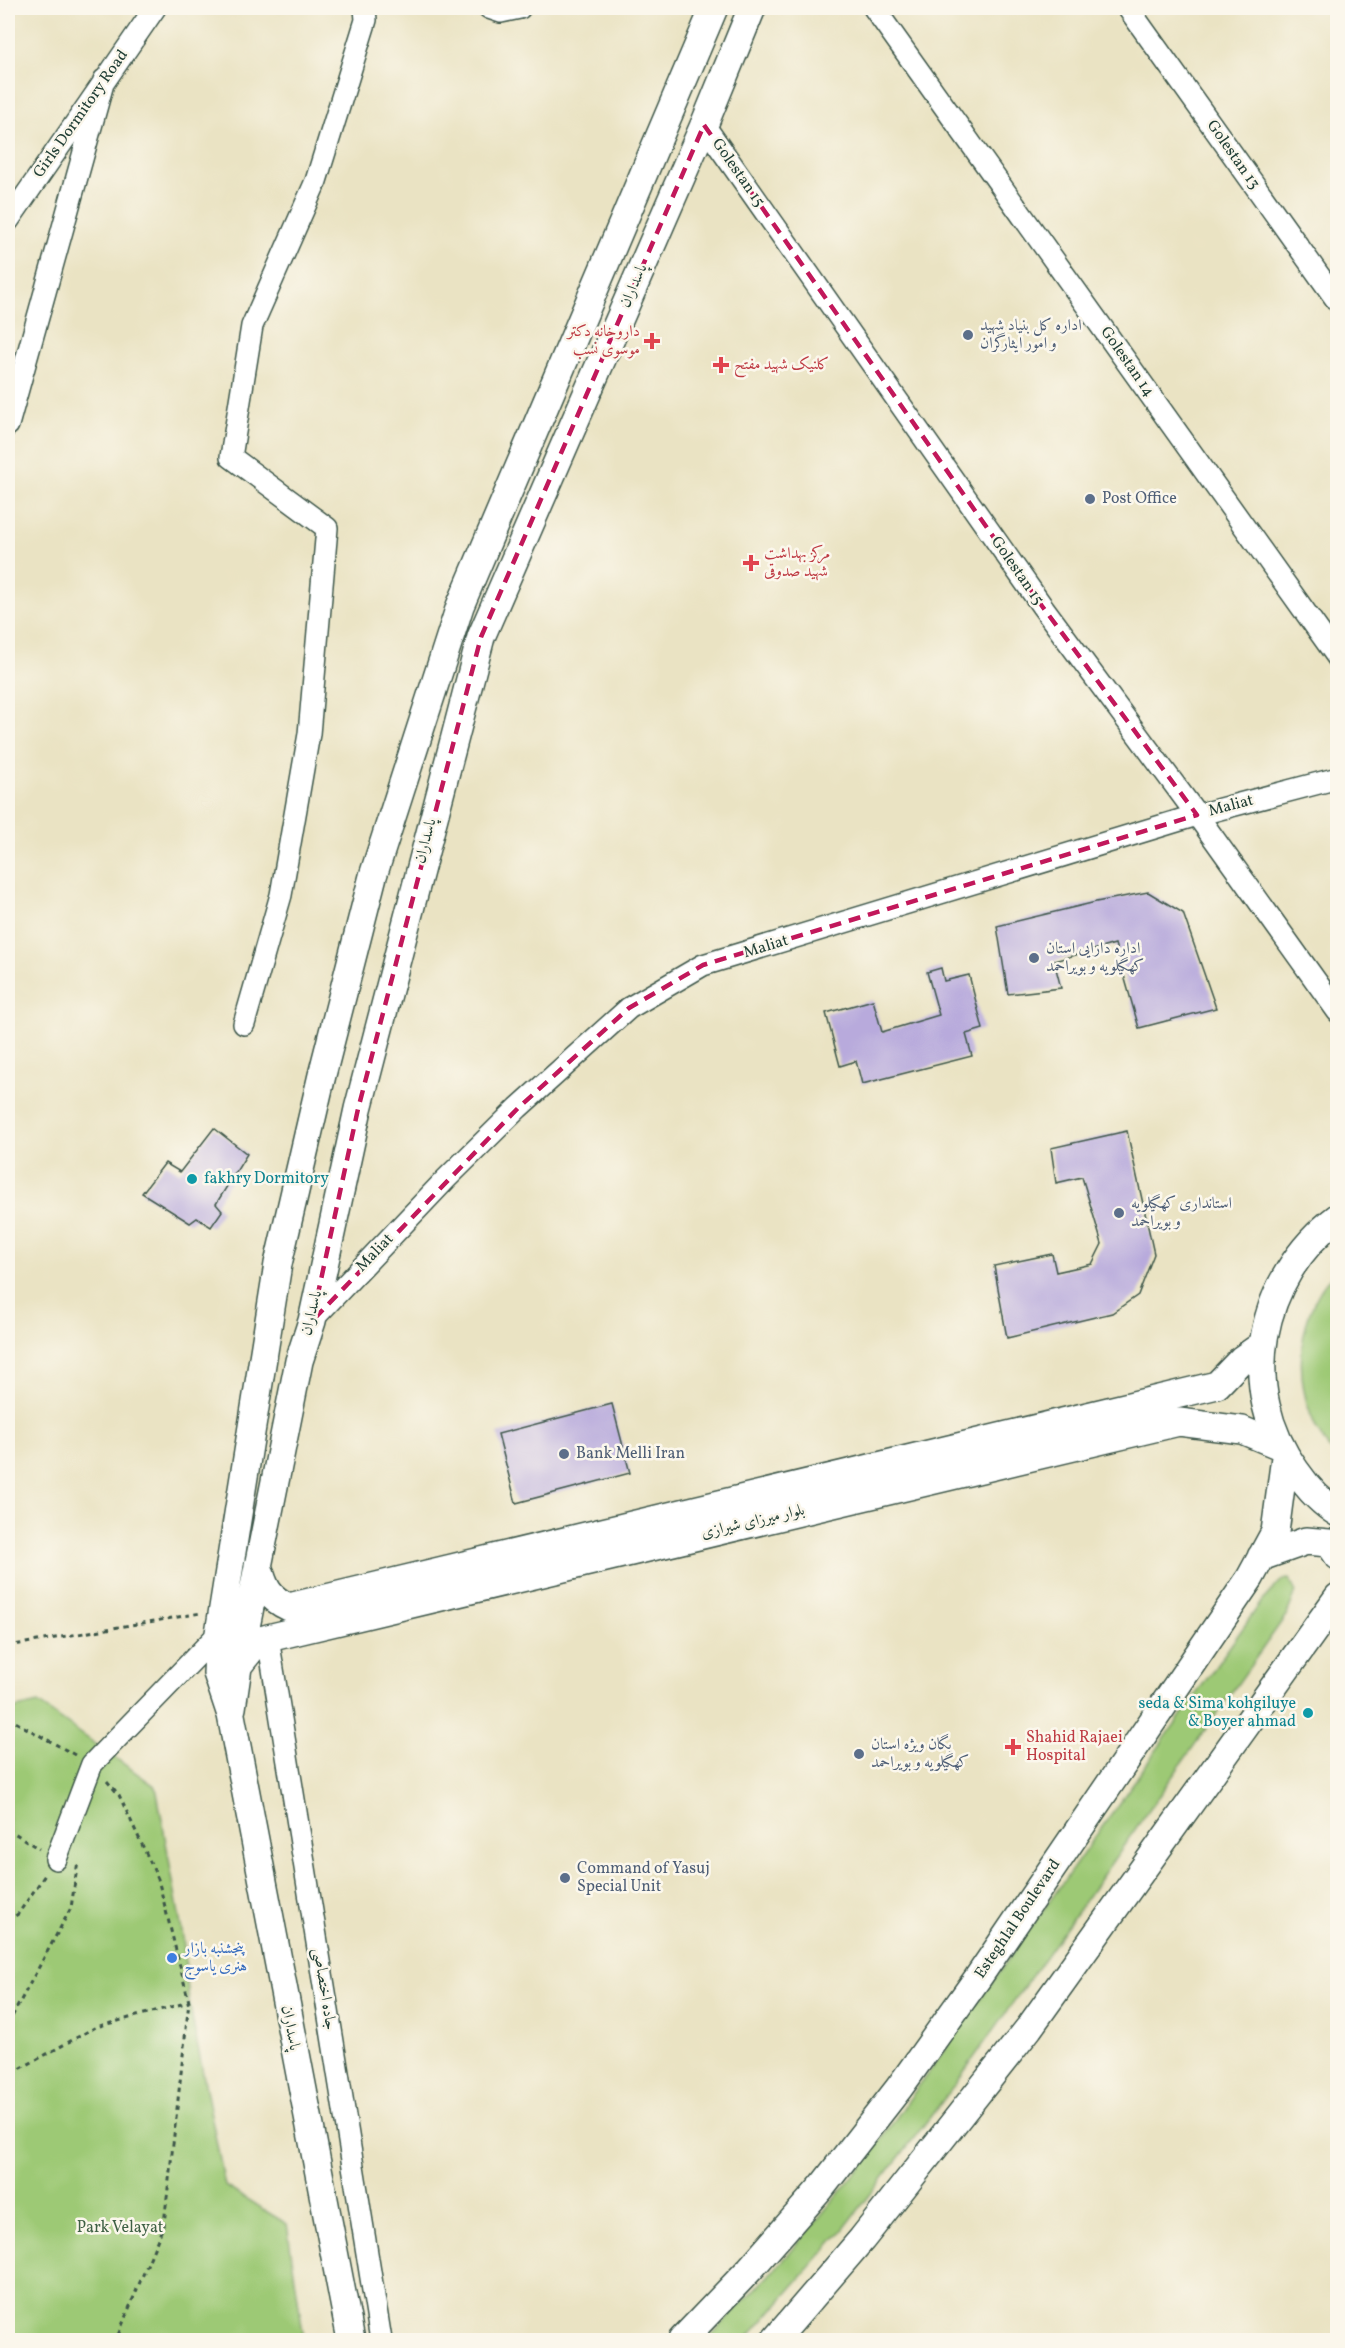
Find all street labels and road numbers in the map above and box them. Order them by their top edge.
street label: Girls Dormitory Road [28,45,134,183]
street label: Golestan 13 [1201,116,1265,194]
street label: Golestan 15 [706,134,770,212]
street label: پاسداران [615,260,654,311]
street label: Golestan 14 [1095,322,1159,402]
street label: Golestan 15 [985,532,1049,610]
street label: Maliat [1206,789,1256,823]
street label: پاسداران [409,815,443,866]
street label: Maliat [741,930,791,964]
street label: Maliat [351,1229,399,1277]
street label: پاسداران [296,1287,328,1338]
street label: بلوار میرزای شیرازی [699,1499,807,1545]
street label: Esteghlal Boulevard [970,1855,1066,1983]
street label: جاده اختصاصی [307,1946,341,2032]
street label: پاسداران [275,2003,305,2054]

